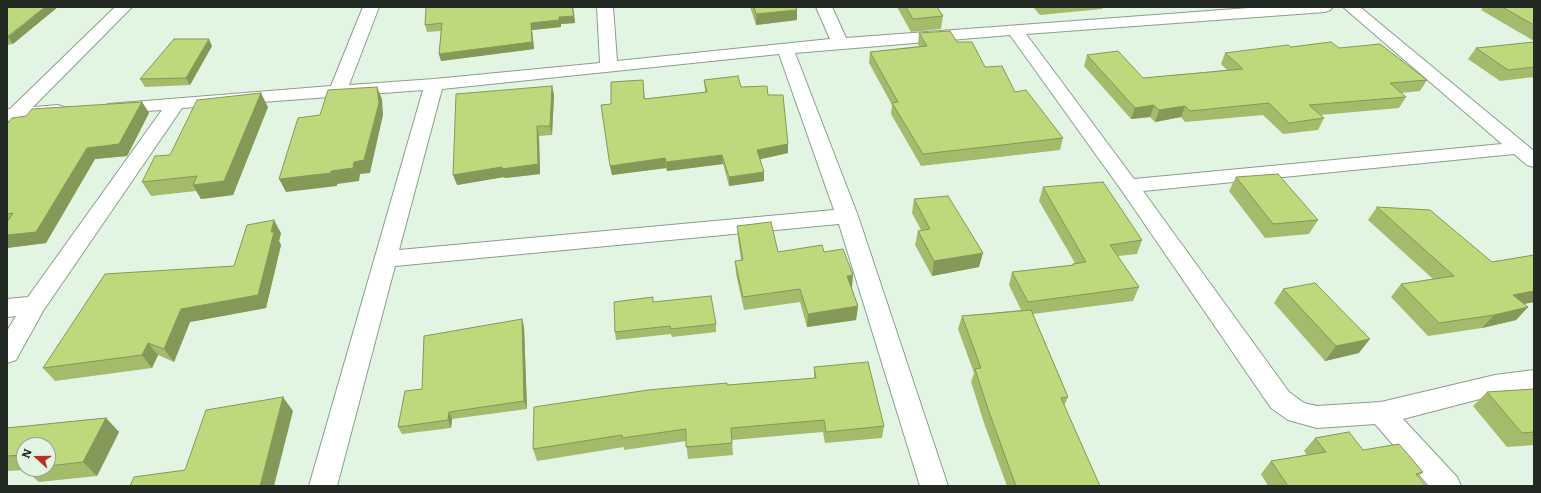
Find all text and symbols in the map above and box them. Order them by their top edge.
north arrow [16,437,56,477]
text: N [17,446,35,460]

